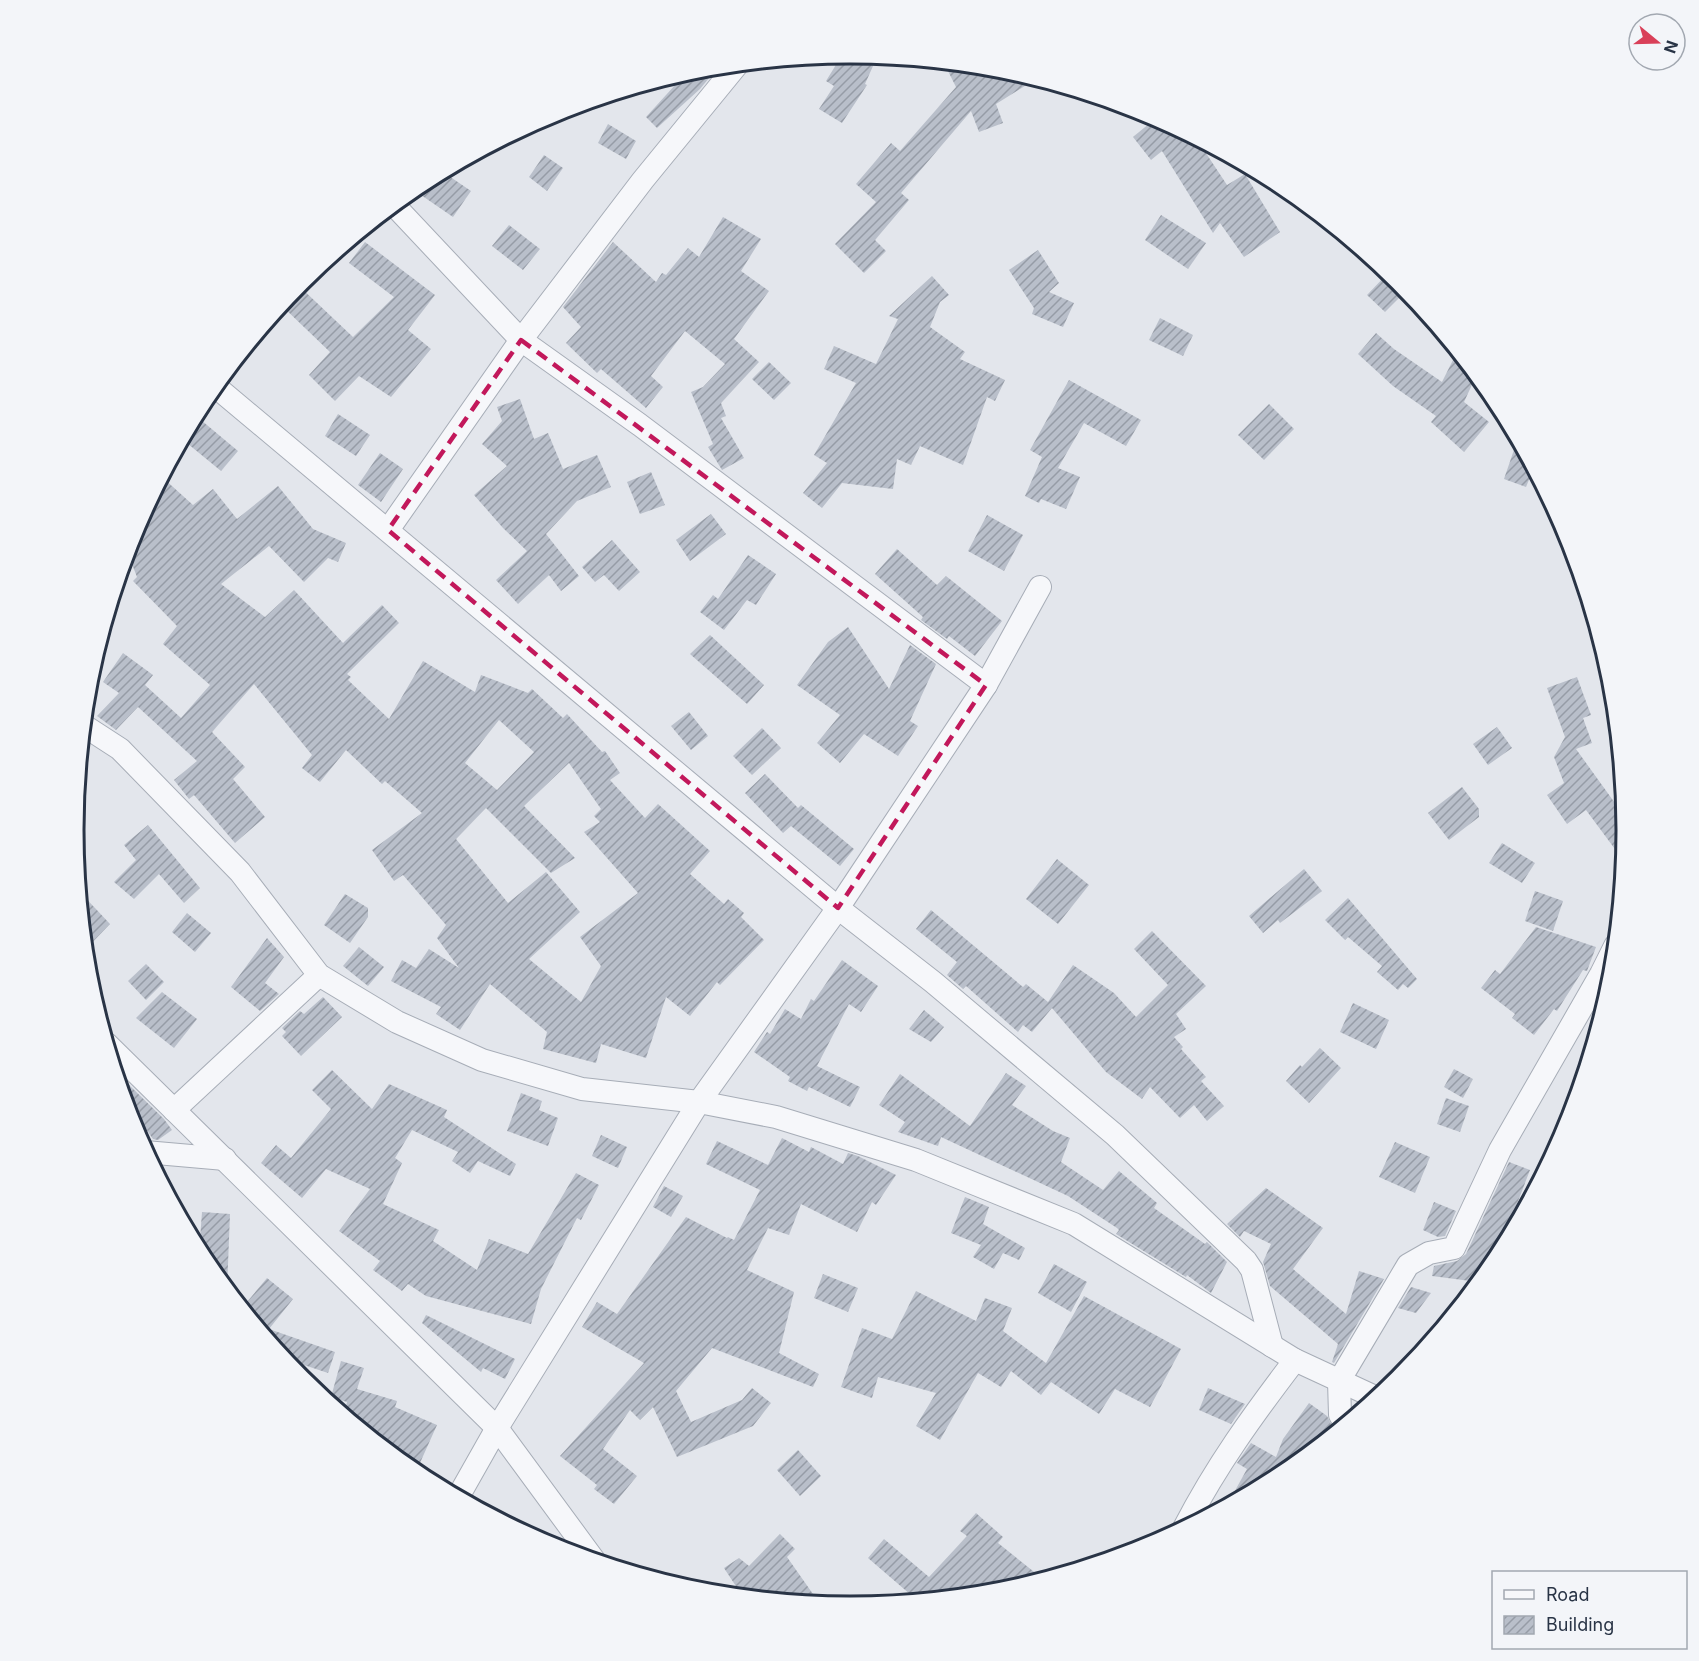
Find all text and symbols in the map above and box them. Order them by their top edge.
north arrow [1627,12,1687,72]
text: N [1660,38,1683,56]
legend [1492,1571,1687,1649]
text: Road [1546,1584,1589,1605]
text: Building [1546,1614,1614,1635]

